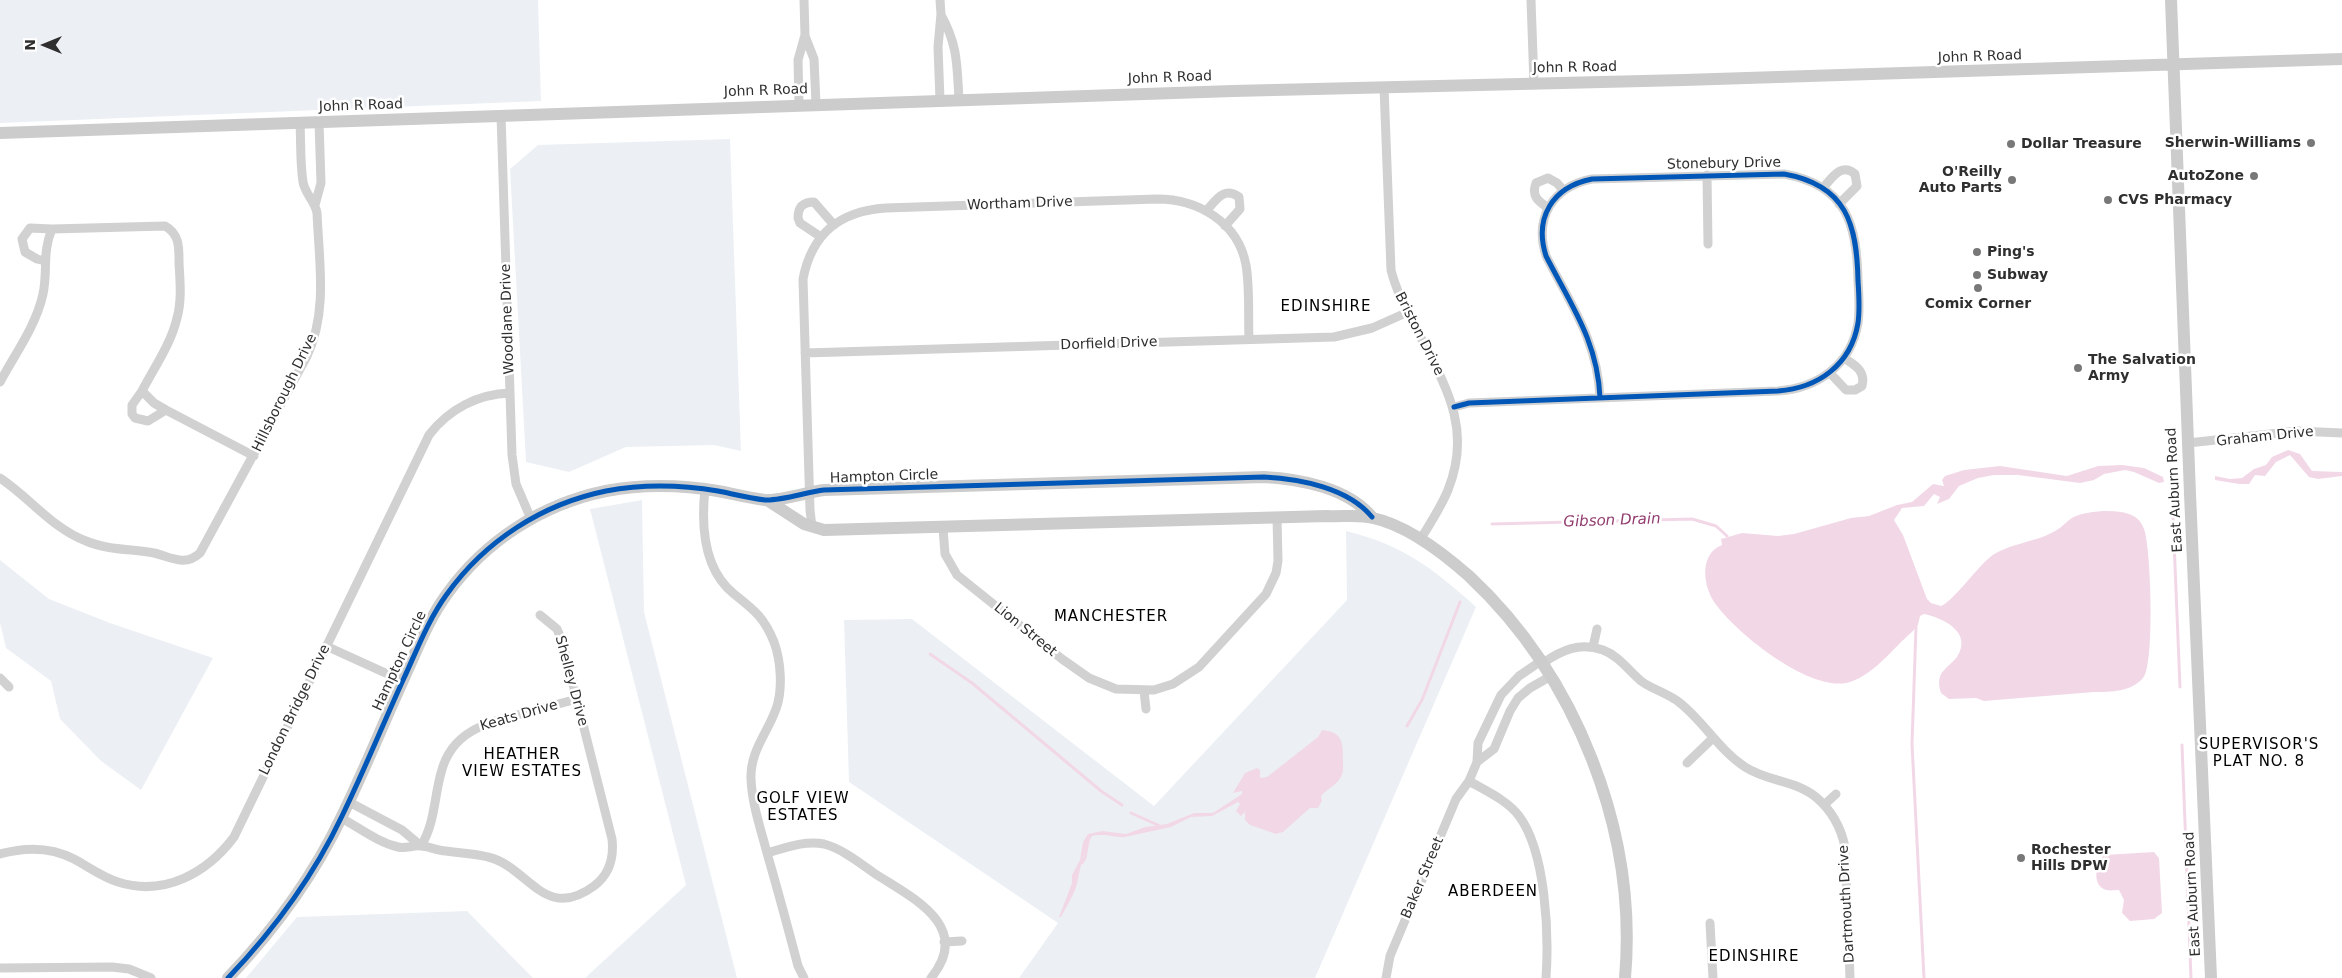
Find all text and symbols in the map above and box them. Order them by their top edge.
north arrow [20,20,70,70]
text: N [22,39,38,51]
street label: John R Road [1938,47,2022,67]
street label: John R Road [1533,59,1617,77]
street label: John R Road [1128,68,1212,88]
street label: John R Road [724,81,808,101]
street label: John R Road [319,96,403,116]
place label: Sherwin-Williams [2165,135,2301,151]
place label: Dollar Treasure [2021,136,2142,152]
marker: Sherwin-Williams [2305,137,2317,149]
marker: Dollar Treasure [2005,138,2017,150]
street label: Stonebury Drive [1667,155,1781,173]
place label: O'Reilly Auto Parts [1919,164,2002,196]
place label: AutoZone [2168,168,2244,184]
marker: AutoZone [2248,170,2260,182]
marker: O'Reilly Auto Parts [2006,174,2018,186]
place label: CVS Pharmacy [2118,192,2232,208]
street label: Wortham Drive [967,194,1073,214]
marker: CVS Pharmacy [2102,194,2114,206]
place label: Ping's [1987,244,2035,260]
marker: Ping's [1971,246,1983,258]
street label: Woodlane Drive [498,263,518,375]
place label: Subway [1987,267,2048,283]
marker: Subway [1971,269,1983,281]
marker: Comix Corner [1972,282,1984,294]
street label: Briston Drive [1391,290,1447,378]
place label: Comix Corner [1925,296,2031,312]
district label: EDINSHIRE [1279,298,1373,316]
street label: Hillsborough Drive [249,331,321,455]
street label: Dorfield Drive [1060,334,1158,354]
place label: The Salvation Army [2088,352,2196,384]
marker: The Salvation Army [2072,362,2084,374]
street label: Graham Drive [2215,424,2315,450]
street label: East Auburn Road [2163,427,2187,553]
street label: Hampton Circle [830,467,938,487]
water label: Gibson Drain [1563,510,1661,532]
street label: Lion Street [990,600,1060,660]
street label: Hampton Circle [369,608,431,714]
district label: MANCHESTER [1053,608,1169,626]
street label: Shelley Drive [551,634,591,728]
street label: London Bridge Drive [256,642,334,778]
street label: Keats Drive [478,697,560,735]
district label: SUPERVISOR'S PLAT NO. 8 [2197,736,2321,771]
district label: HEATHER VIEW ESTATES [460,746,584,781]
district label: GOLF VIEW ESTATES [755,790,851,825]
street label: East Auburn Road [2181,831,2205,957]
street label: Baker Street [1398,835,1448,921]
place label: Rochester Hills DPW [2031,842,2111,874]
street label: Dartmouth Drive [1836,845,1858,963]
marker: Rochester Hills DPW [2015,852,2027,864]
district label: ABERDEEN [1447,883,1539,901]
district label: EDINSHIRE [1707,948,1801,966]

